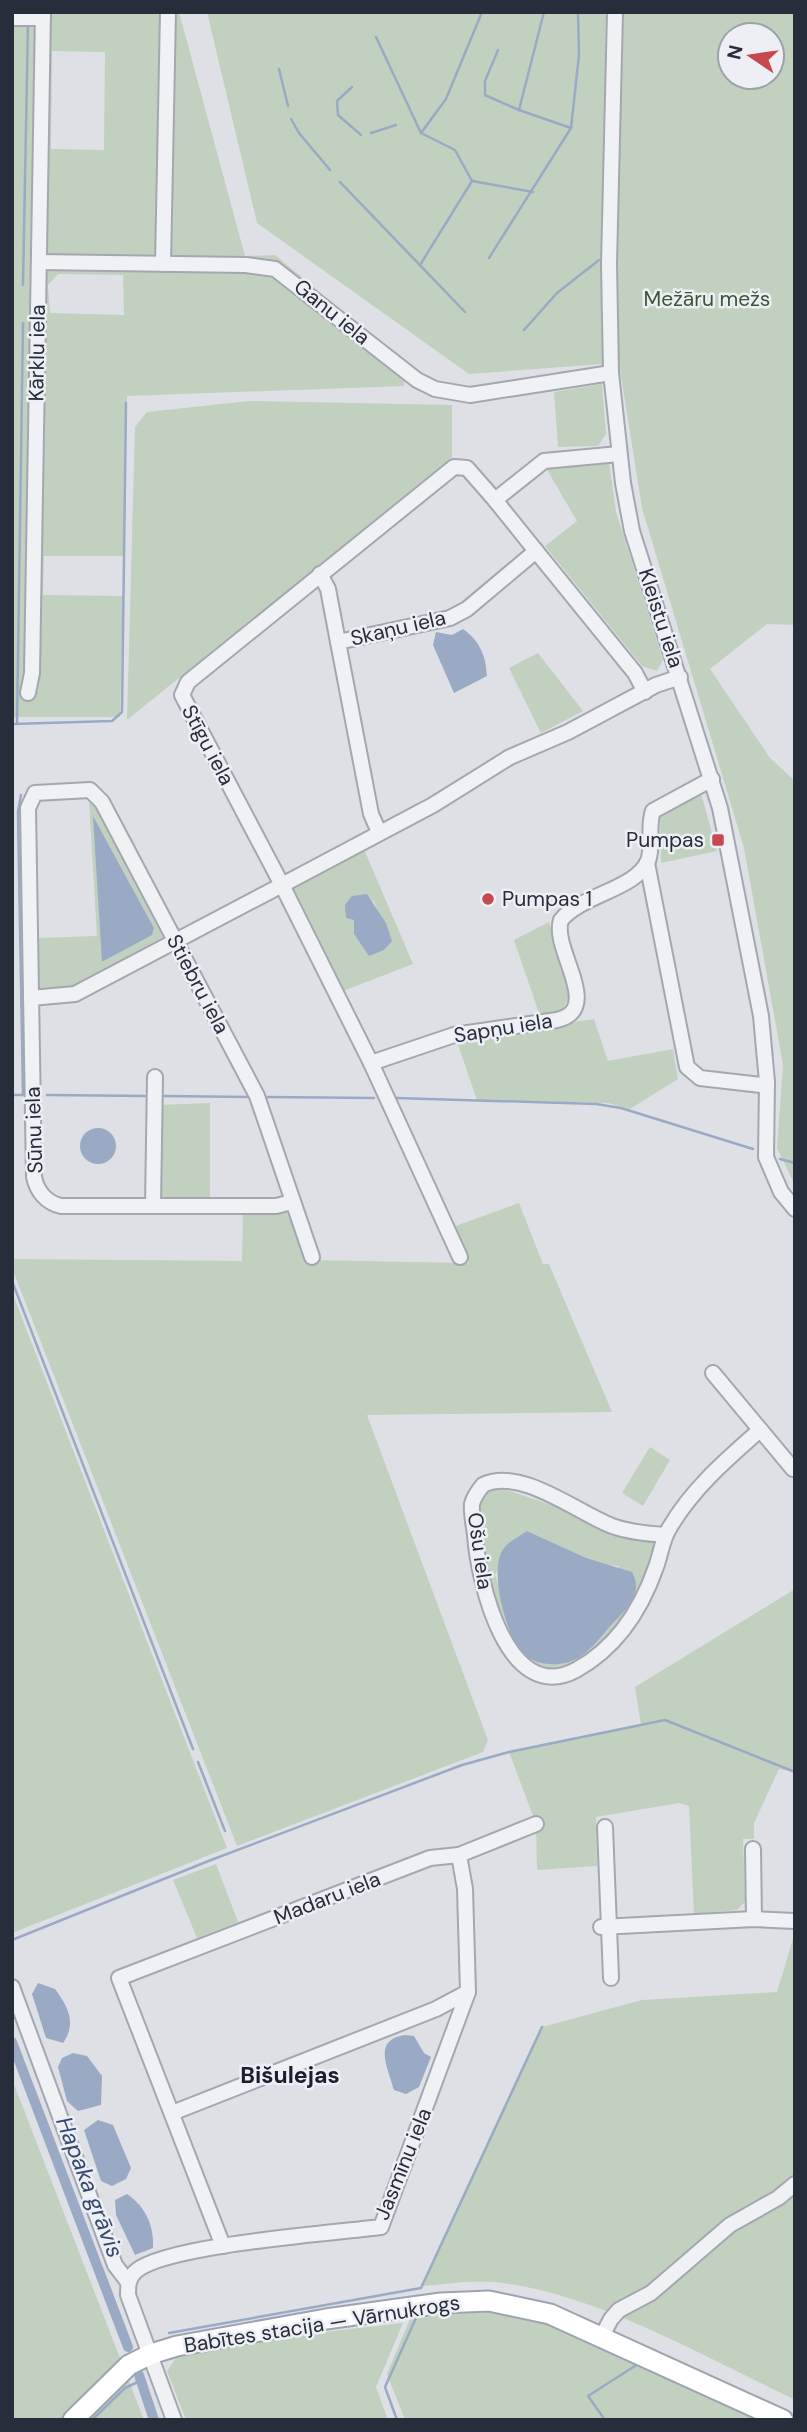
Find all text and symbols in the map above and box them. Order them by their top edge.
north arrow [716,21,786,91]
text: N [721,43,749,62]
street label: Ganu iela [288,273,376,351]
park label: Mežāru mežs [644,285,770,313]
street label: Kārklu iela [22,304,52,402]
street label: Kleistu iela [632,565,690,671]
street label: Skaņu iela [348,603,448,653]
street label: Stīgu iela [175,700,241,790]
place label: Pumpas [626,826,704,854]
marker: Pumpas [710,832,726,848]
place label: Pumpas 1 [502,885,592,913]
marker: Pumpas 1 [480,891,496,907]
street label: Stiebru iela [160,929,236,1039]
street label: Sapņu iela [452,1006,554,1050]
street label: Sūnu iela [18,1086,50,1174]
street label: Ošu iela [461,1511,499,1591]
street label: Madaru iela [270,1865,384,1931]
district label: Bišulejas [240,2060,340,2090]
street label: Jasmīnu iela [368,2104,438,2224]
water label: Hapaka grāvis [49,2112,131,2262]
street label: Babītes stacija — Vārnukrogs [182,2288,462,2360]

